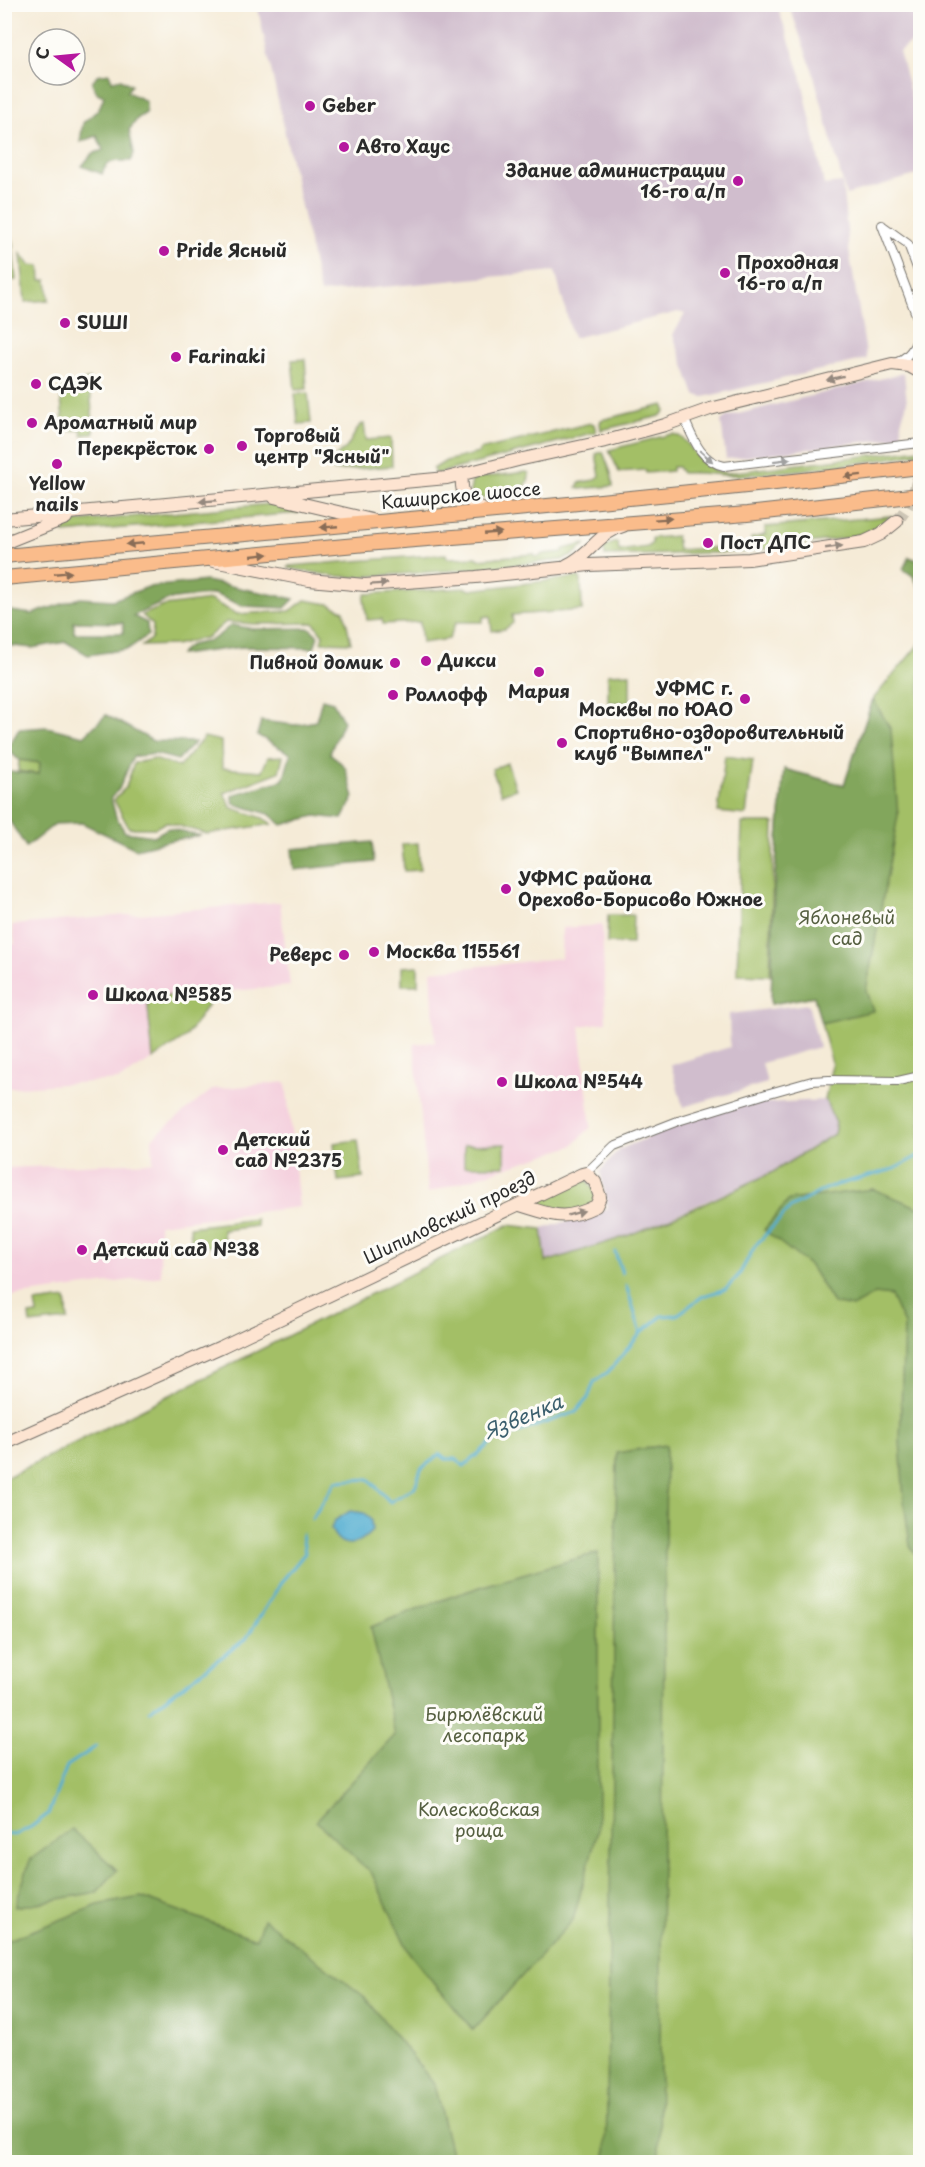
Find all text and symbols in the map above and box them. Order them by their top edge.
north arrow [27,27,87,87]
text: С [28,44,55,62]
place label: Geber [322,91,377,118]
marker: Geber [303,99,317,113]
place label: Авто Хаус [356,132,450,159]
marker: Авто Хаус [337,140,351,154]
place label: Здание администрации 16-го а/п [505,156,726,204]
marker: Здание администрации 16-го а/п [731,174,745,188]
place label: Pride Ясный [176,236,287,263]
marker: Pride Ясный [157,244,171,258]
place label: Проходная 16-го а/п [737,248,839,296]
marker: Проходная 16-го а/п [718,266,732,280]
place label: SUШI [77,308,128,335]
marker: SUШI [58,316,72,330]
place label: Farinaki [188,342,265,369]
marker: Farinaki [169,350,183,364]
place label: СДЭК [48,369,103,396]
one-way arrow [826,374,844,384]
marker: СДЭК [29,377,43,391]
place label: Ароматный мир [43,408,197,435]
marker: Ароматный мир [25,416,39,430]
place label: Торговый центр "Ясный" [254,421,389,469]
place label: Перекрёсток [78,434,198,461]
marker: Торговый центр "Ясный" [235,439,249,453]
marker: Перекрёсток [202,442,216,456]
one-way arrow [699,449,714,463]
one-way arrow [772,455,791,465]
marker: Yellow nails [50,457,64,471]
place label: Yellow nails [29,469,85,517]
one-way arrow [843,471,862,480]
street label: Каширское шоссе [380,474,542,515]
one-way arrow [198,496,217,505]
one-way arrow [654,515,673,524]
one-way arrow [320,522,339,532]
place label: Пост ДПС [720,528,811,555]
one-way arrow [484,529,503,538]
marker: Пост ДПС [701,536,715,550]
one-way arrow [125,539,144,549]
one-way arrow [825,543,844,552]
one-way arrow [251,550,270,560]
one-way arrow [53,568,72,578]
one-way arrow [370,579,389,588]
place label: Дикси [437,646,496,673]
place label: Пивной домик [250,648,384,675]
marker: Дикси [419,654,433,668]
marker: Пивной домик [388,656,402,670]
marker: Мария [532,665,546,679]
place label: УФМС г. Москвы по ЮАО [579,674,733,722]
place label: Мария [508,677,570,704]
place label: Роллофф [405,680,488,707]
marker: Роллофф [386,688,400,702]
marker: УФМС г. Москвы по ЮАО [738,692,752,706]
place label: Спортивно-оздоровительный клуб "Вымпел" [574,718,844,766]
marker: Спортивно-оздоровительный клуб "Вымпел" [555,736,569,750]
place label: УФМС района Орехово-Борисово Южное [518,864,763,912]
marker: УФМС района Орехово-Борисово Южное [499,882,513,896]
park label: Яблоневый сад [799,903,895,951]
place label: Москва 115561 [386,937,520,964]
place label: Реверс [269,940,332,967]
marker: Москва 115561 [367,945,381,959]
marker: Реверс [337,948,351,962]
place label: Школа №585 [105,980,232,1007]
marker: Школа №585 [86,988,100,1002]
place label: Школа №544 [514,1067,643,1094]
marker: Школа №544 [495,1075,509,1089]
place label: Детский сад №2375 [234,1125,342,1173]
marker: Детский сад №2375 [216,1143,230,1157]
street label: Шипиловский проезд [359,1163,540,1270]
one-way arrow [567,1208,585,1218]
place label: Детский сад №38 [93,1235,260,1262]
marker: Детский сад №38 [75,1243,89,1257]
water label: Язвенка [478,1386,567,1446]
park label: Бирюлёвский лесопарк [425,1700,543,1748]
park label: Колесковская роща [418,1795,540,1843]

